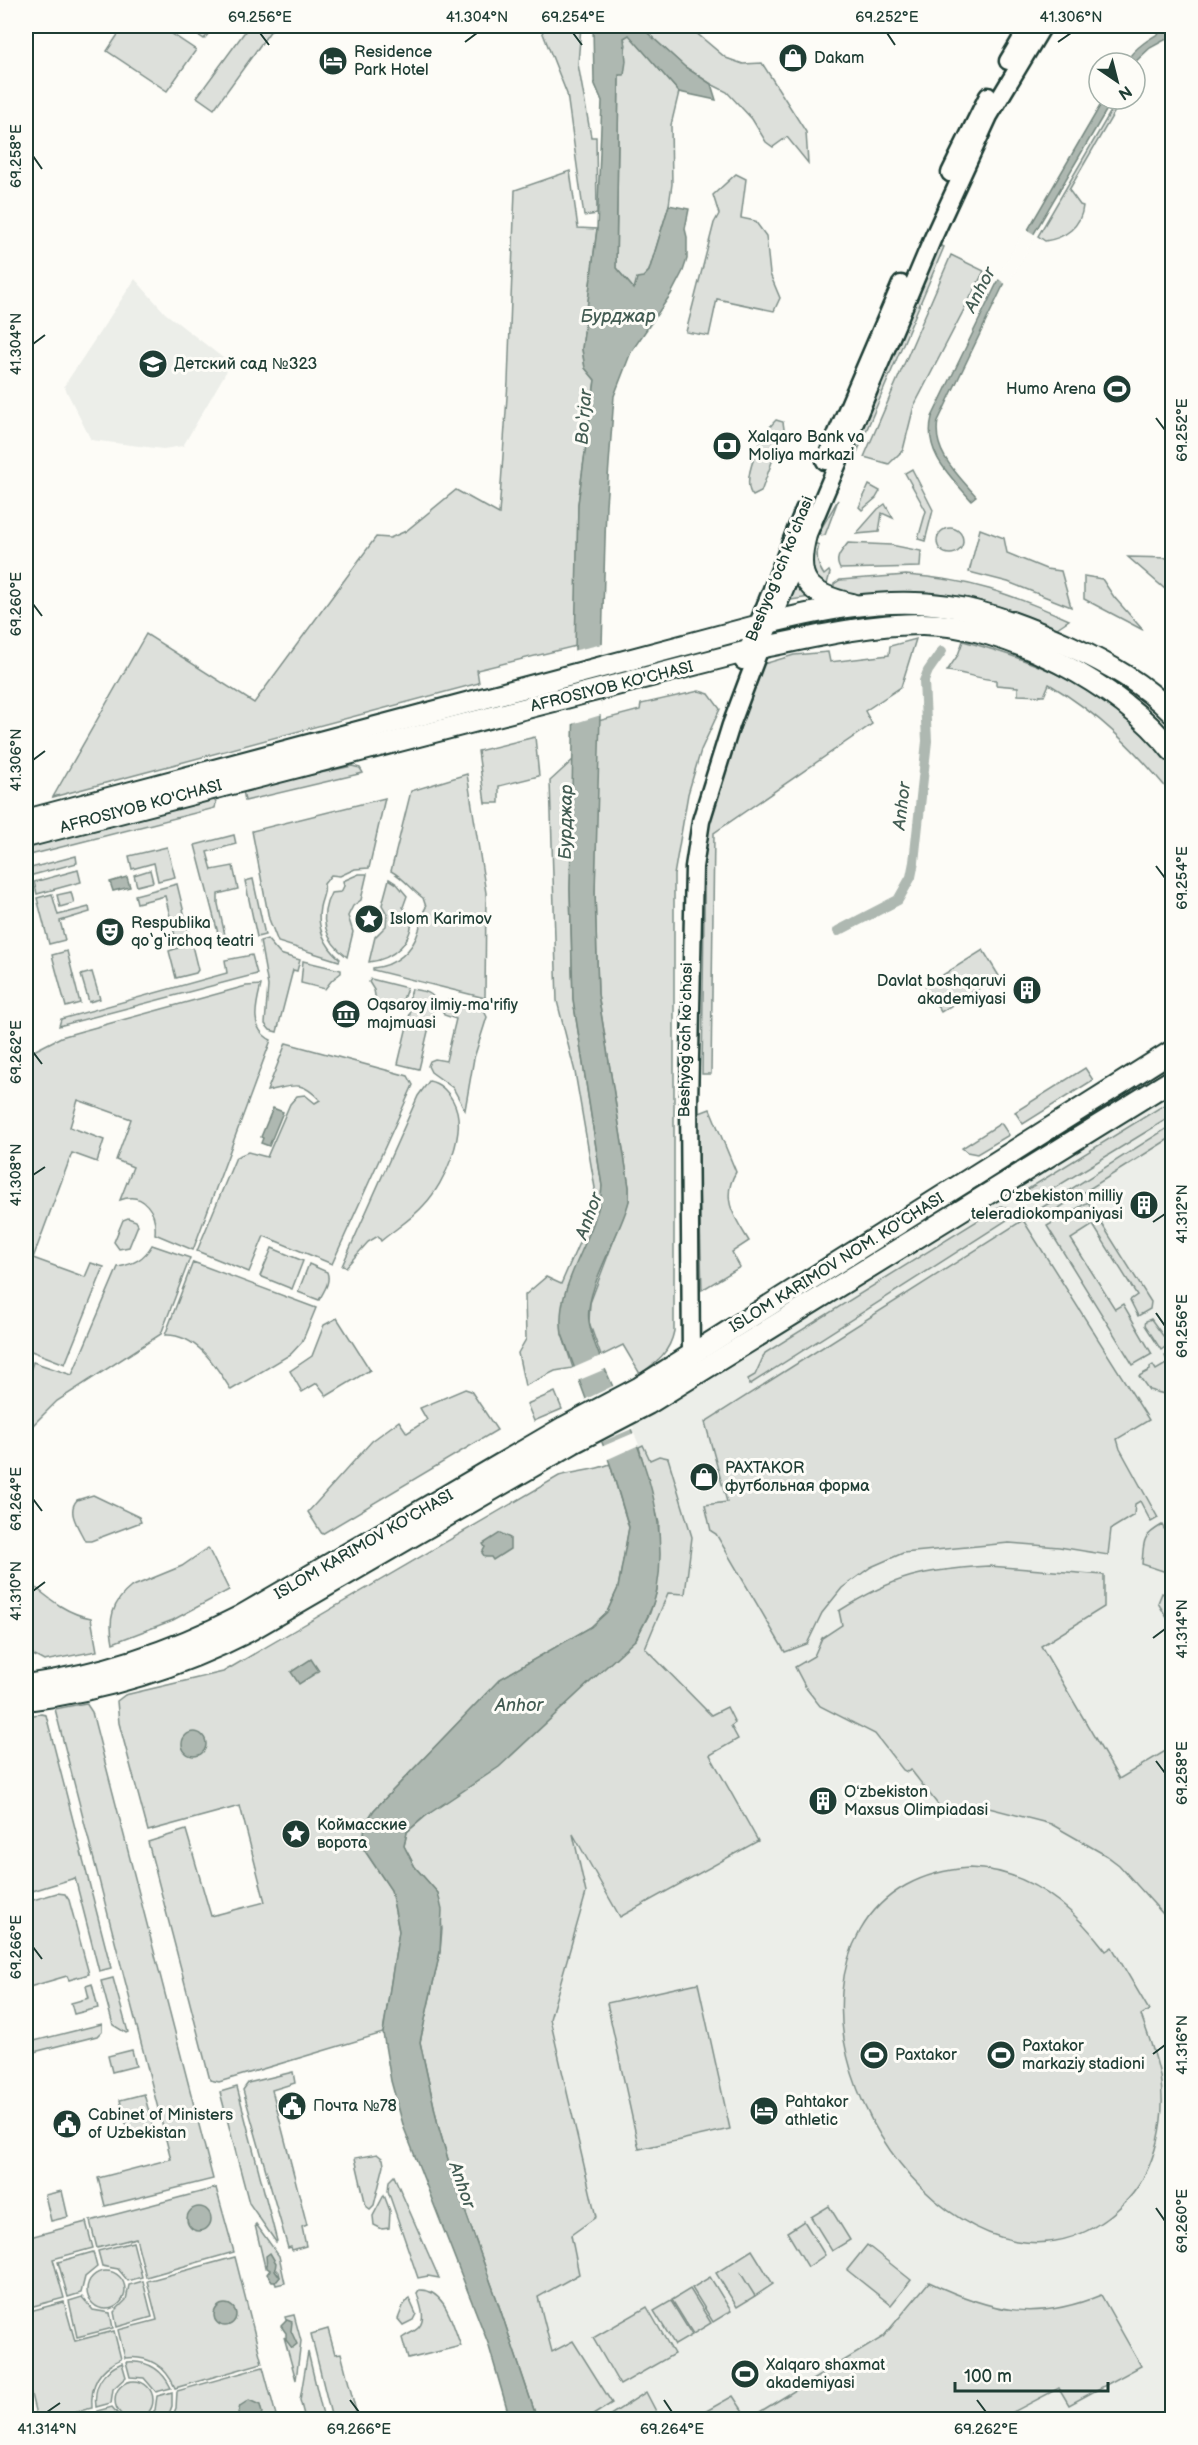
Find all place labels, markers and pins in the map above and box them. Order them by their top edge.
shop icon: Dakam [777,42,809,74]
place label: Residence Park Hotel [354,43,433,80]
hotel icon: Residence Park Hotel [317,45,349,77]
place label: Dakam [814,49,864,68]
school or university icon: Детский сад №323 [137,348,169,380]
place label: Детский сад №323 [174,355,318,374]
sports icon: Humo Arena [1101,373,1133,405]
place label: Humo Arena [1006,380,1096,399]
place label: Xalqaro Bank va Moliya markazi [747,428,864,465]
bank icon: Xalqaro Bank va Moliya markazi [711,430,743,462]
place icon: Islom Karimov [353,903,385,935]
place label: Islom Karimov [390,910,492,929]
place label: Respublika qo‘g‘irchoq teatri [131,914,254,951]
theatre icon: Respublika qo‘g‘irchoq teatri [94,916,126,948]
place label: Davlat boshqaruvi akademiyasi [877,972,1006,1009]
building icon: Davlat boshqaruvi akademiyasi [1011,974,1043,1006]
place label: Oqsaroy ilmiy-ma'rifiy majmuasi [367,996,519,1033]
museum icon: Oqsaroy ilmiy-ma'rifiy majmuasi [330,998,362,1030]
place label: Oʻzbekiston milliy teleradiokompaniyasi [971,1187,1124,1224]
building icon: Oʻzbekiston milliy teleradiokompaniyasi [1128,1189,1160,1221]
place label: PAXTAKOR футбольная форма [725,1459,870,1496]
shop icon: PAXTAKOR футбольная форма [688,1461,720,1493]
place label: Oʻzbekiston Maxsus Olimpiadasi [844,1783,988,1820]
building icon: Oʻzbekiston Maxsus Olimpiadasi [807,1785,839,1817]
place label: Коймасские ворота [317,1816,407,1853]
place icon: Коймасские ворота [280,1818,312,1850]
place label: Paxtakor markaziy stadioni [1022,2037,1145,2074]
sports icon: Paxtakor [858,2039,890,2071]
sports icon: Paxtakor markaziy stadioni [985,2039,1017,2071]
place label: Paxtakor [895,2046,957,2065]
public building icon: Почта №78 [276,2090,308,2122]
place label: Pahtakor athletic [785,2093,848,2130]
hotel icon: Pahtakor athletic [748,2095,780,2127]
place label: Почта №78 [313,2097,397,2116]
place label: Cabinet of Ministers of Uzbekistan [88,2106,233,2143]
public building icon: Cabinet of Ministers of Uzbekistan [51,2108,83,2140]
place label: Xalqaro shaxmat akademiyasi [765,2356,885,2393]
sports icon: Xalqaro shaxmat akademiyasi [729,2358,761,2390]

